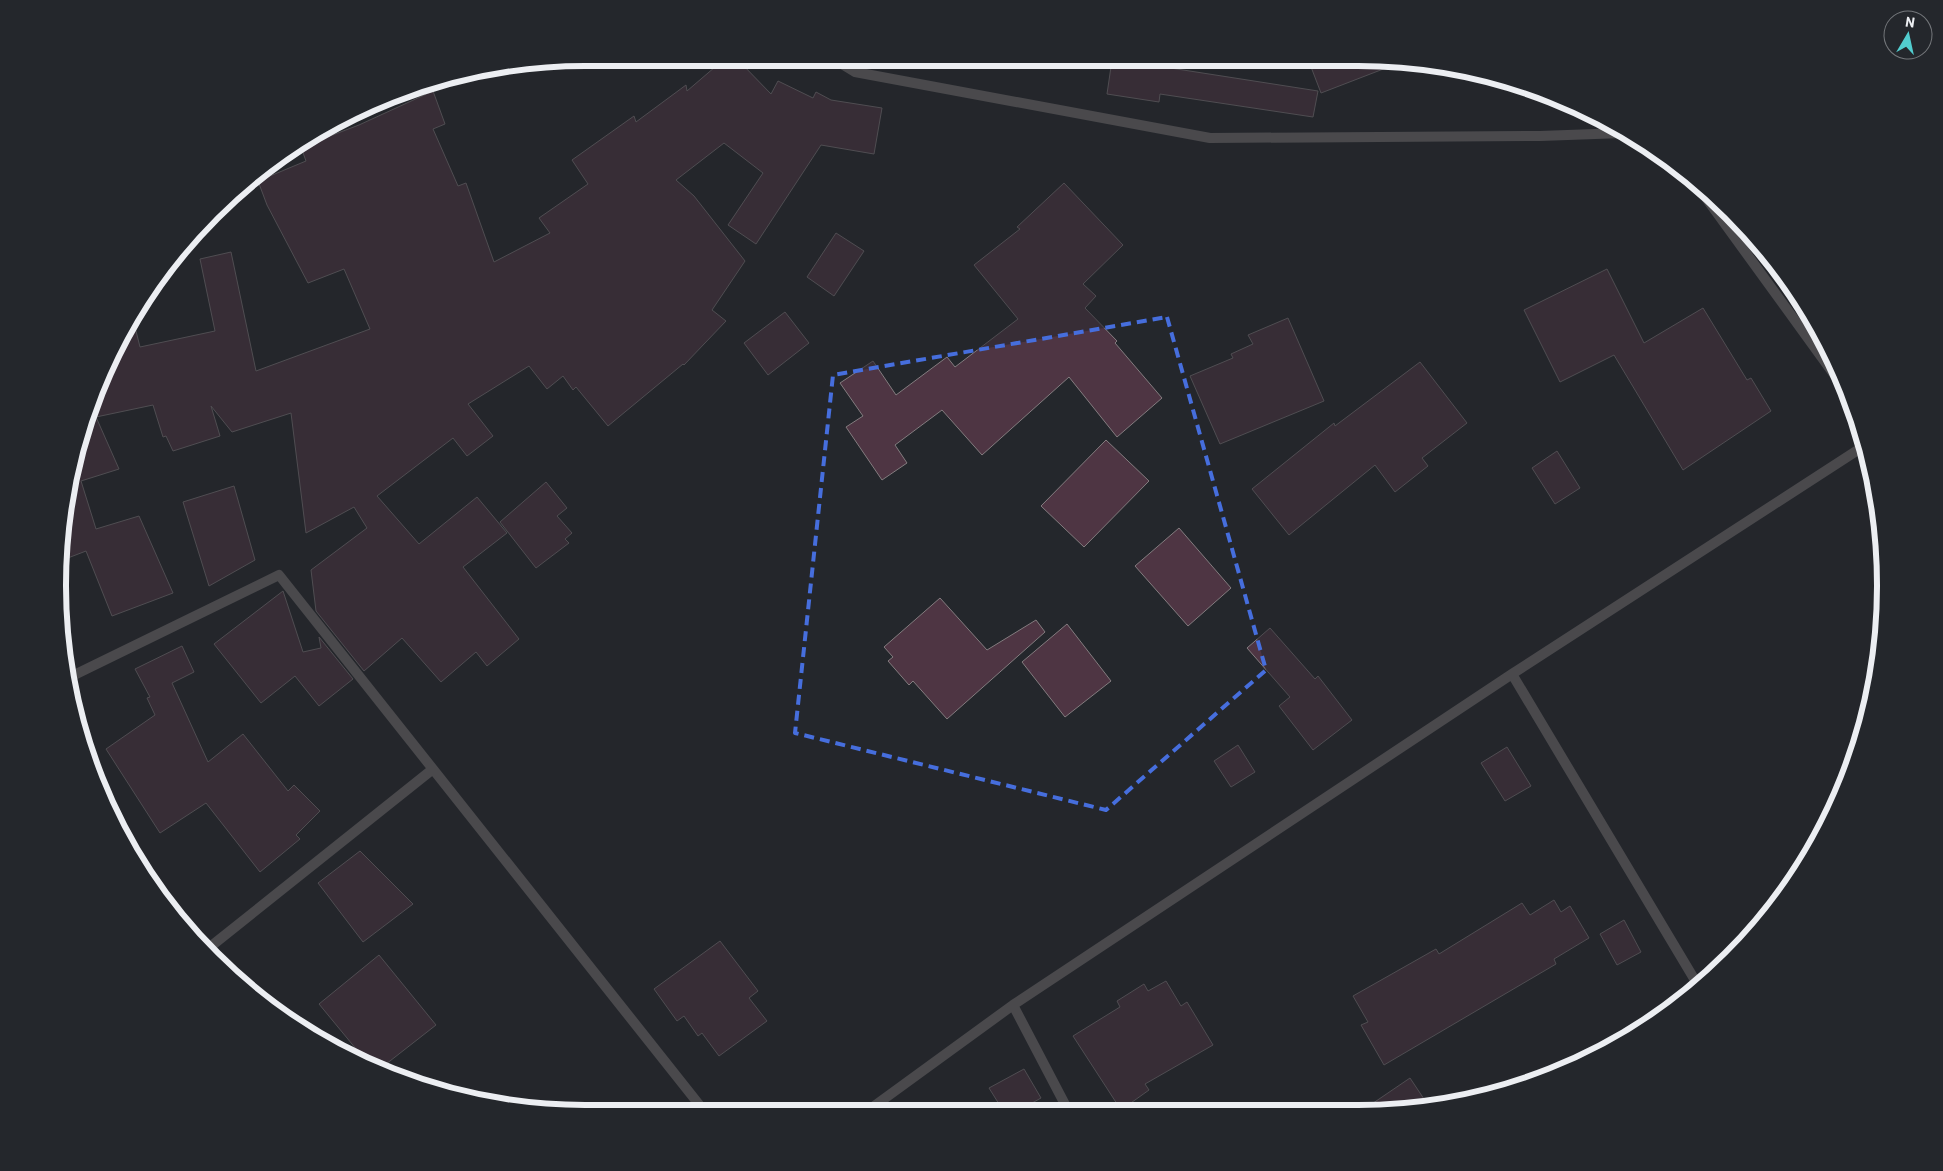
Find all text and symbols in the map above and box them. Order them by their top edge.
north arrow [1883,10,1933,60]
text: N [1904,13,1916,31]

